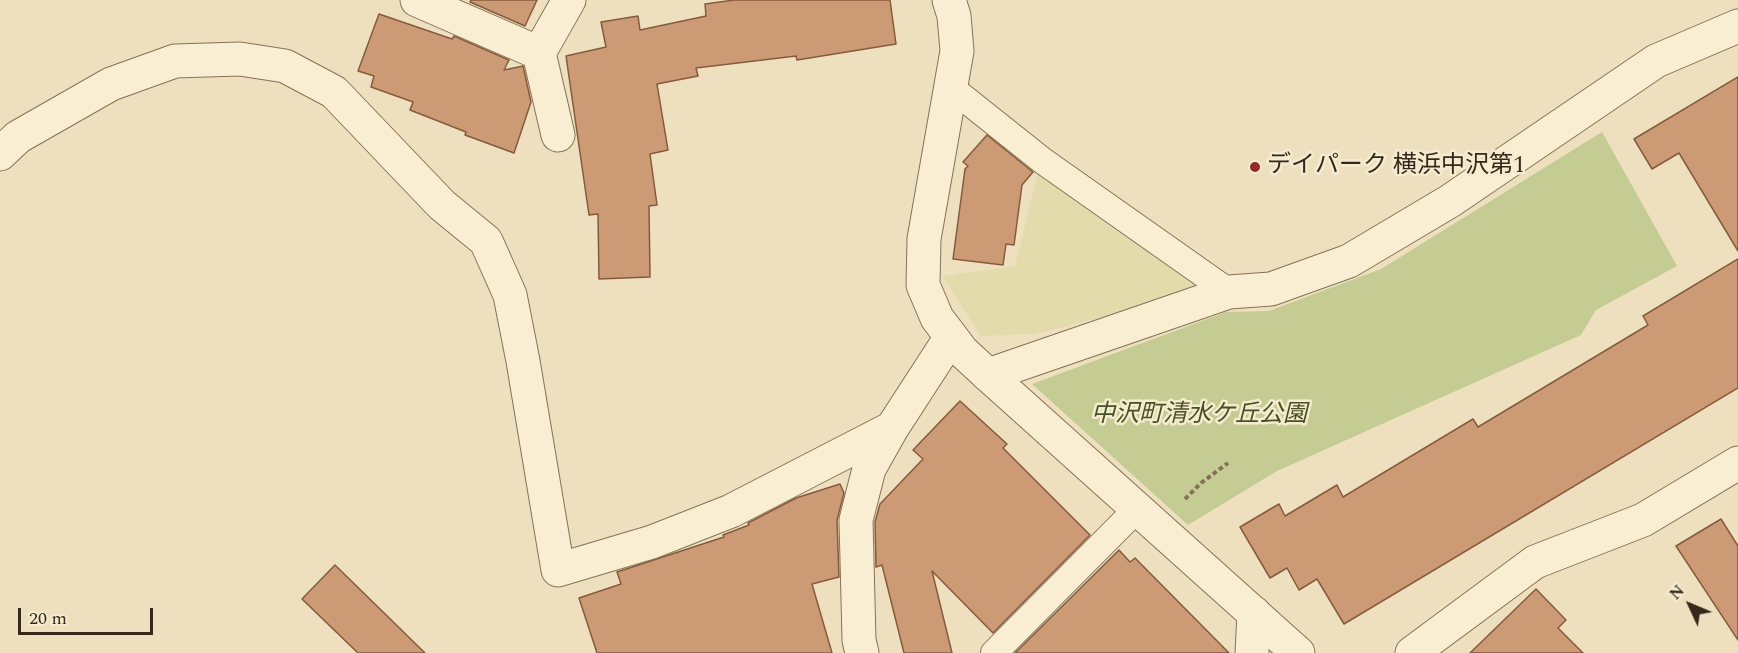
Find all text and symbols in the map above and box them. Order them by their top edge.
place label: デイパーク 横浜中沢第1 [1267,153,1525,181]
marker: デイパーク 横浜中沢第1 [1248,160,1262,174]
park label: 中沢町清水ケ丘公園 [1091,402,1307,430]
north arrow [1660,575,1720,635]
text: N [1664,579,1690,606]
scale bar [21,596,156,634]
text: 20 m [29,605,67,632]

